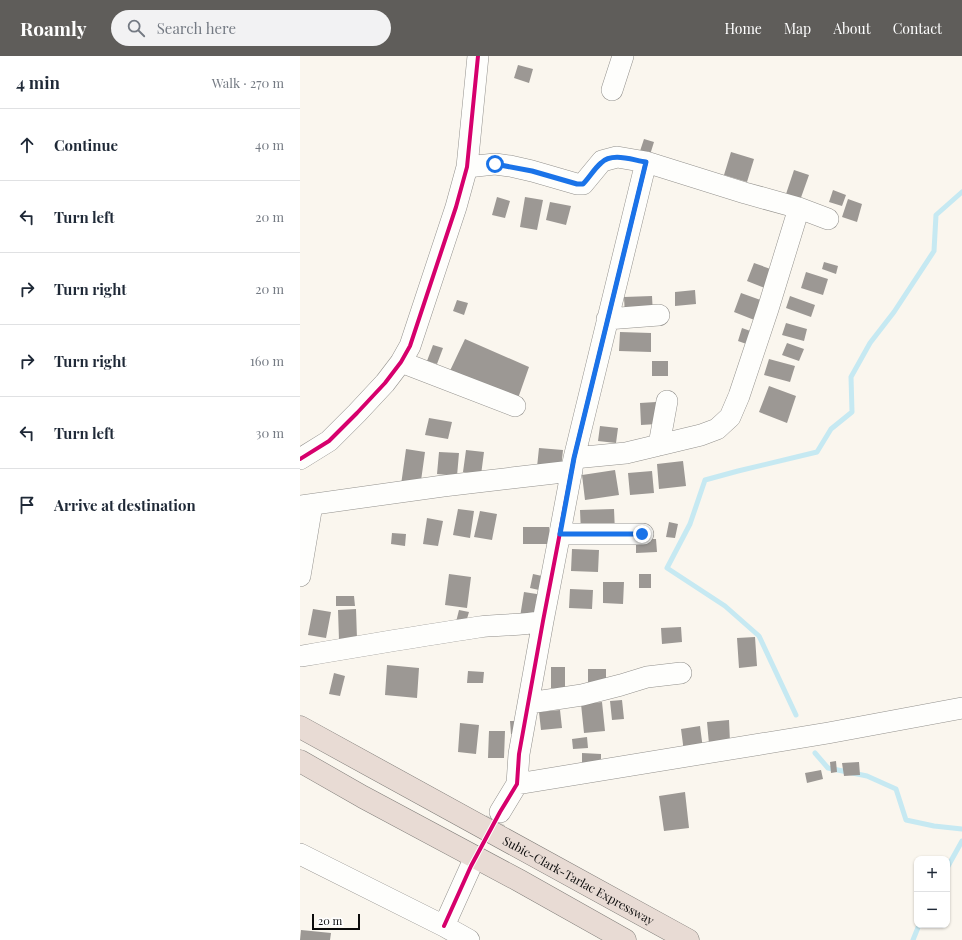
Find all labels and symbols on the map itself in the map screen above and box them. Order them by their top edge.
route start [486,155,504,173]
route end [633,525,651,543]
street label: Subic-Clark-Tarlac Expressway [500,832,657,928]
scale bar [312,912,360,931]

